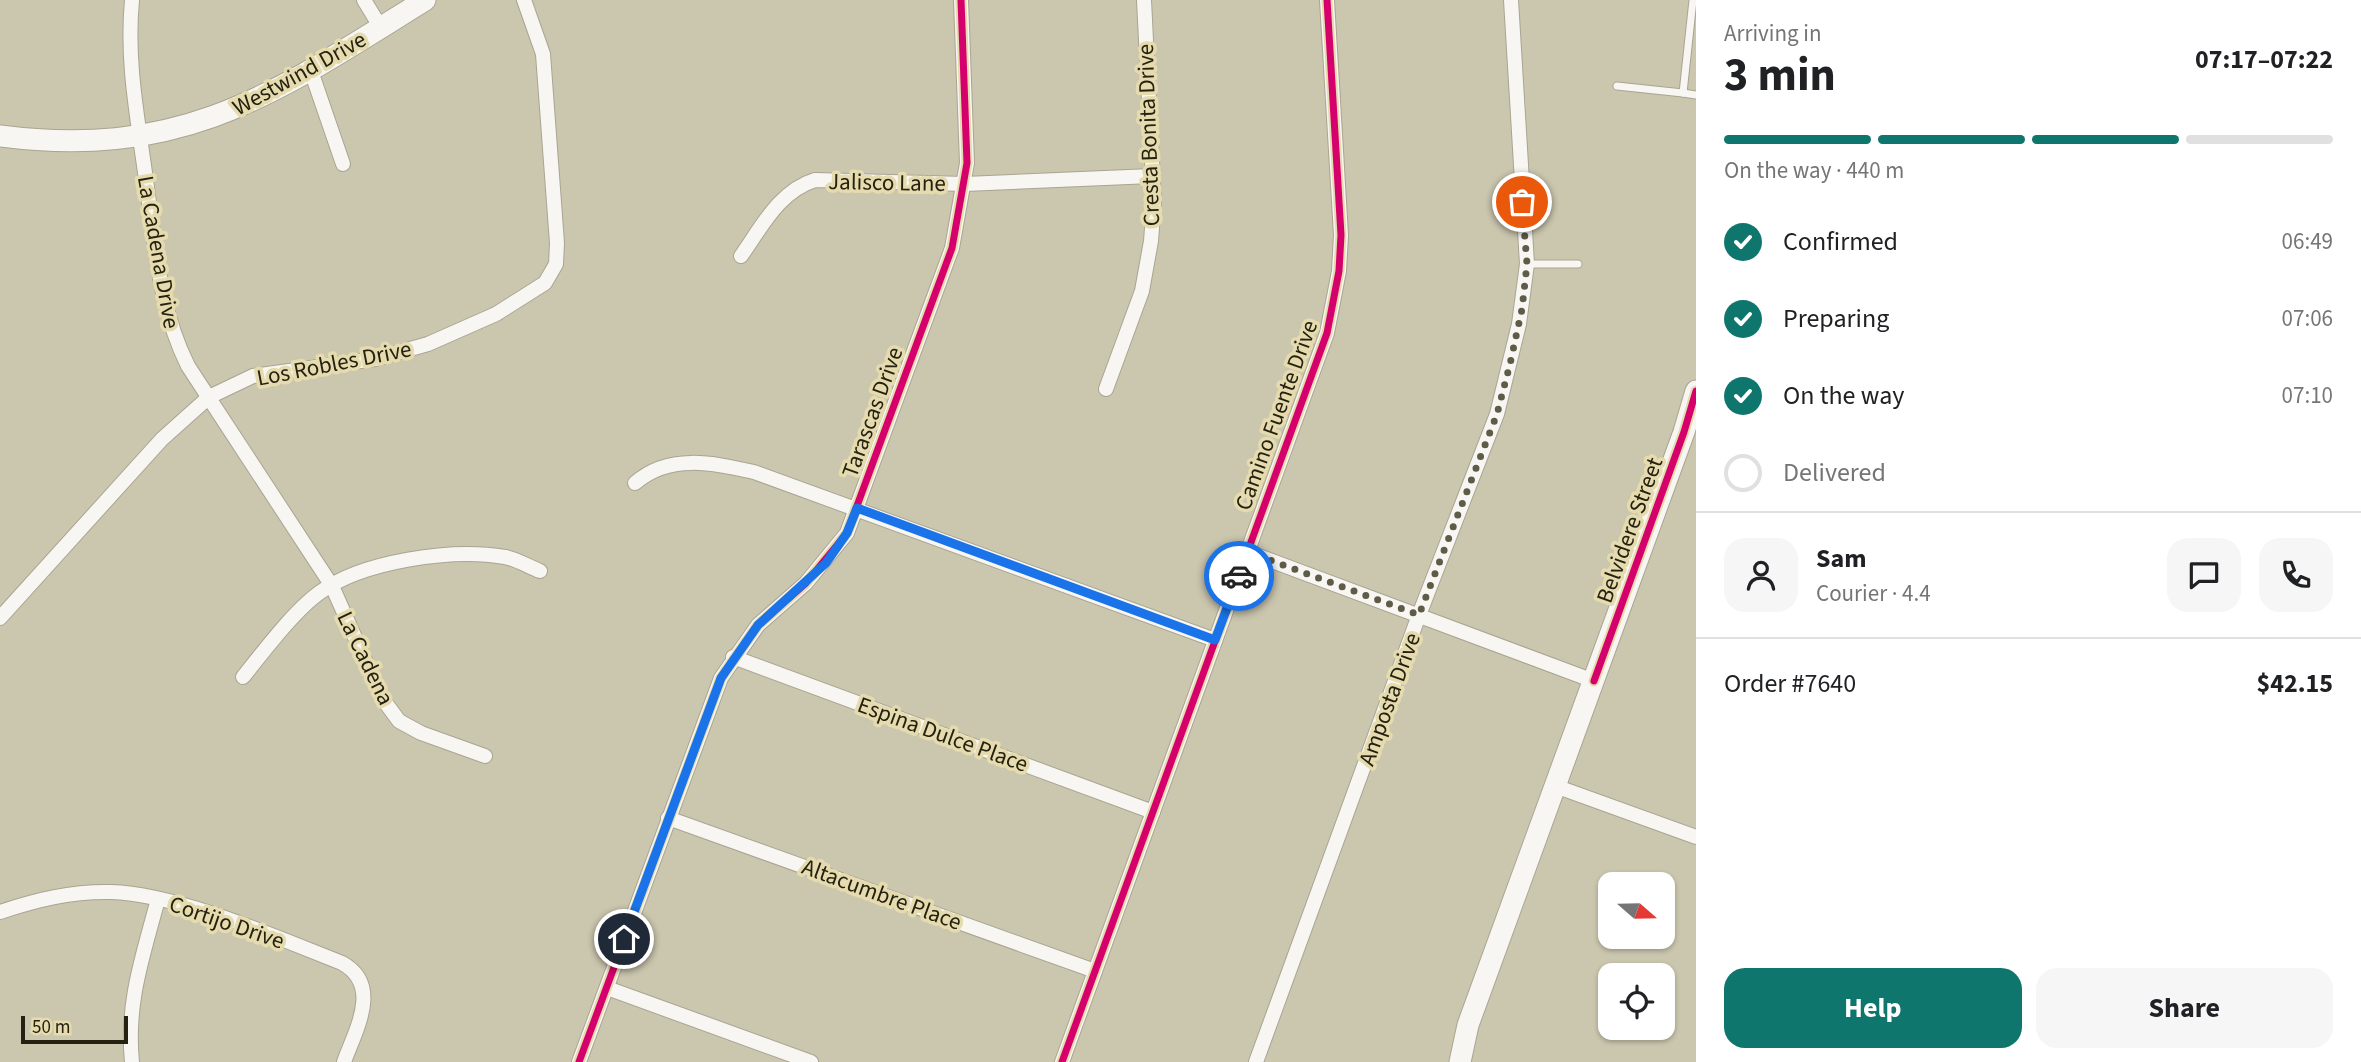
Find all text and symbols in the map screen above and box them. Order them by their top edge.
text: Arriving in [1724,17,1822,50]
street label: Westwind Drive [226,23,372,124]
text: 07:17–07:22 [2195,41,2333,78]
street label: Cresta Bonita Drive [1129,43,1168,227]
text: 3 min [1724,43,1836,108]
text: On the way · 440 m [1724,154,1904,187]
street label: Jalisco Lane [828,165,946,200]
pin [1492,172,1552,232]
street label: La Cadena Drive [129,173,188,331]
icon: bag [1503,183,1541,221]
icon: check [1724,223,1762,261]
text: Confirmed [1783,223,1898,260]
text: 06:49 [2282,225,2333,258]
icon: check [1724,300,1762,338]
text: Preparing [1783,300,1889,337]
text: 07:06 [2282,302,2333,335]
street label: Camino Fuente Drive [1227,316,1326,515]
street label: Los Robles Drive [254,332,414,395]
street label: Tarascas Drive [834,342,911,482]
icon: check [1724,377,1762,415]
text: On the way [1783,377,1904,414]
text: 07:10 [2282,379,2333,412]
street label: Belvidere Street [1588,453,1671,608]
text: Delivered [1783,454,1886,491]
button: person [1724,538,1798,612]
button: chat [2167,538,2241,612]
button: phone [2259,538,2333,612]
text: Sam [1816,540,1866,577]
courier [1204,541,1274,611]
icon: car [1220,557,1258,595]
text: Courier · 4.4 [1816,577,1931,610]
street label: La Cadena [329,606,402,711]
street label: Amposta Drive [1350,628,1429,770]
text: Order #7640 [1724,665,1856,702]
text: $42.15 [2257,665,2333,702]
street label: Espina Dulce Place [853,688,1033,781]
street label: Altacumbre Place [797,850,966,939]
north arrow [1598,872,1675,948]
map controls [1598,872,1675,1040]
street label: Cortijo Drive [165,887,289,958]
pin [594,909,654,969]
icon: home [605,920,643,958]
button: locate [1598,963,1675,1040]
button: Help [1724,968,2022,1048]
button: Share [2036,968,2333,1048]
scale bar [21,1013,128,1045]
text: 50 m [32,1014,70,1041]

